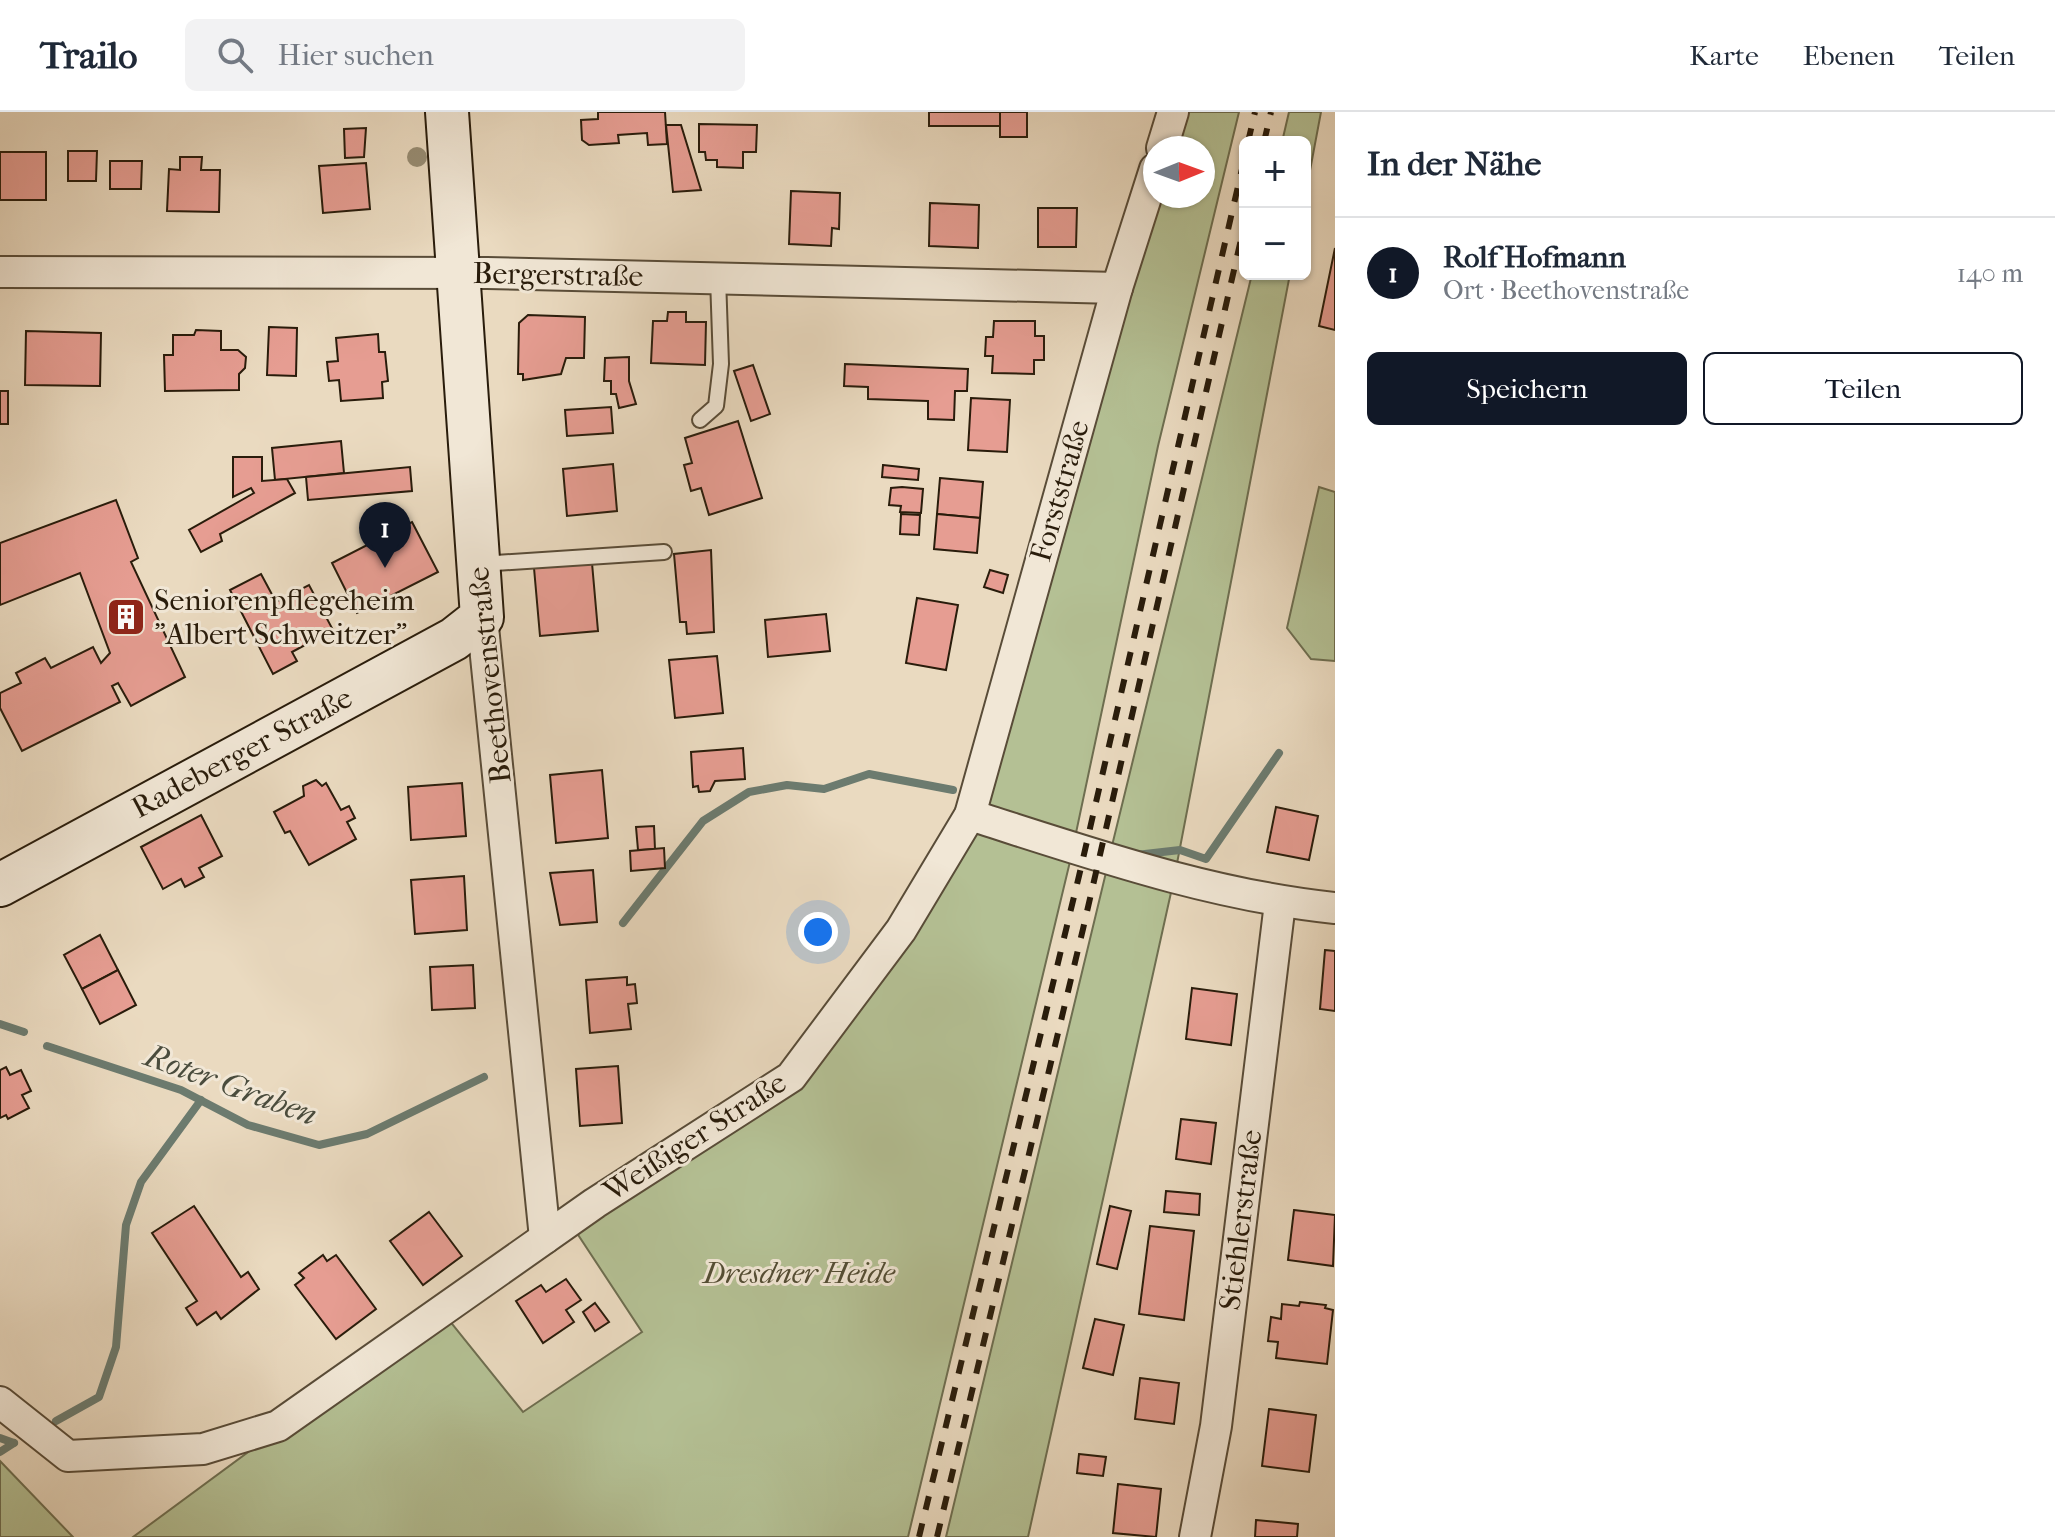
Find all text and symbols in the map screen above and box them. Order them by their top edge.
search box [185,19,745,91]
text: Trailo [40,33,137,78]
icon: search [213,33,257,77]
text: Hier suchen [277,38,434,73]
text: Karte [1689,39,1759,72]
text: Ebenen [1803,39,1895,72]
text: Teilen [1939,39,2015,72]
north arrow [1143,136,1215,208]
map controls [1239,136,1311,280]
button: + [1239,136,1311,208]
text: In der Nähe [1367,144,1541,184]
button: − [1239,208,1311,280]
text: Rolf Hofmann [1443,240,1626,275]
street label: Bergerstraße [473,256,644,294]
text: 1 [1388,258,1398,289]
text: 140 m [1957,258,2023,289]
text: Ort · Beethovenstraße [1443,275,1689,306]
button: Speichern [1367,352,1687,425]
button: Teilen [1703,352,2023,425]
street label: Forststraße [1023,416,1097,566]
pin: 1 [359,502,411,568]
street label: Beethovenstraße [461,565,519,785]
place label: Seniorenpflegeheim "Albert Schweitzer" [154,583,415,652]
building icon: Seniorenpflegeheim "Albert Schweitzer" [105,596,147,638]
street label: Radeberger Straße [126,680,358,826]
your location [798,912,838,952]
water label: Roter Graben [138,1036,322,1133]
street label: Weißiger Straße [596,1065,793,1210]
street label: Stiehlerstraße [1213,1128,1269,1312]
park label: Dresdner Heide [701,1256,896,1291]

